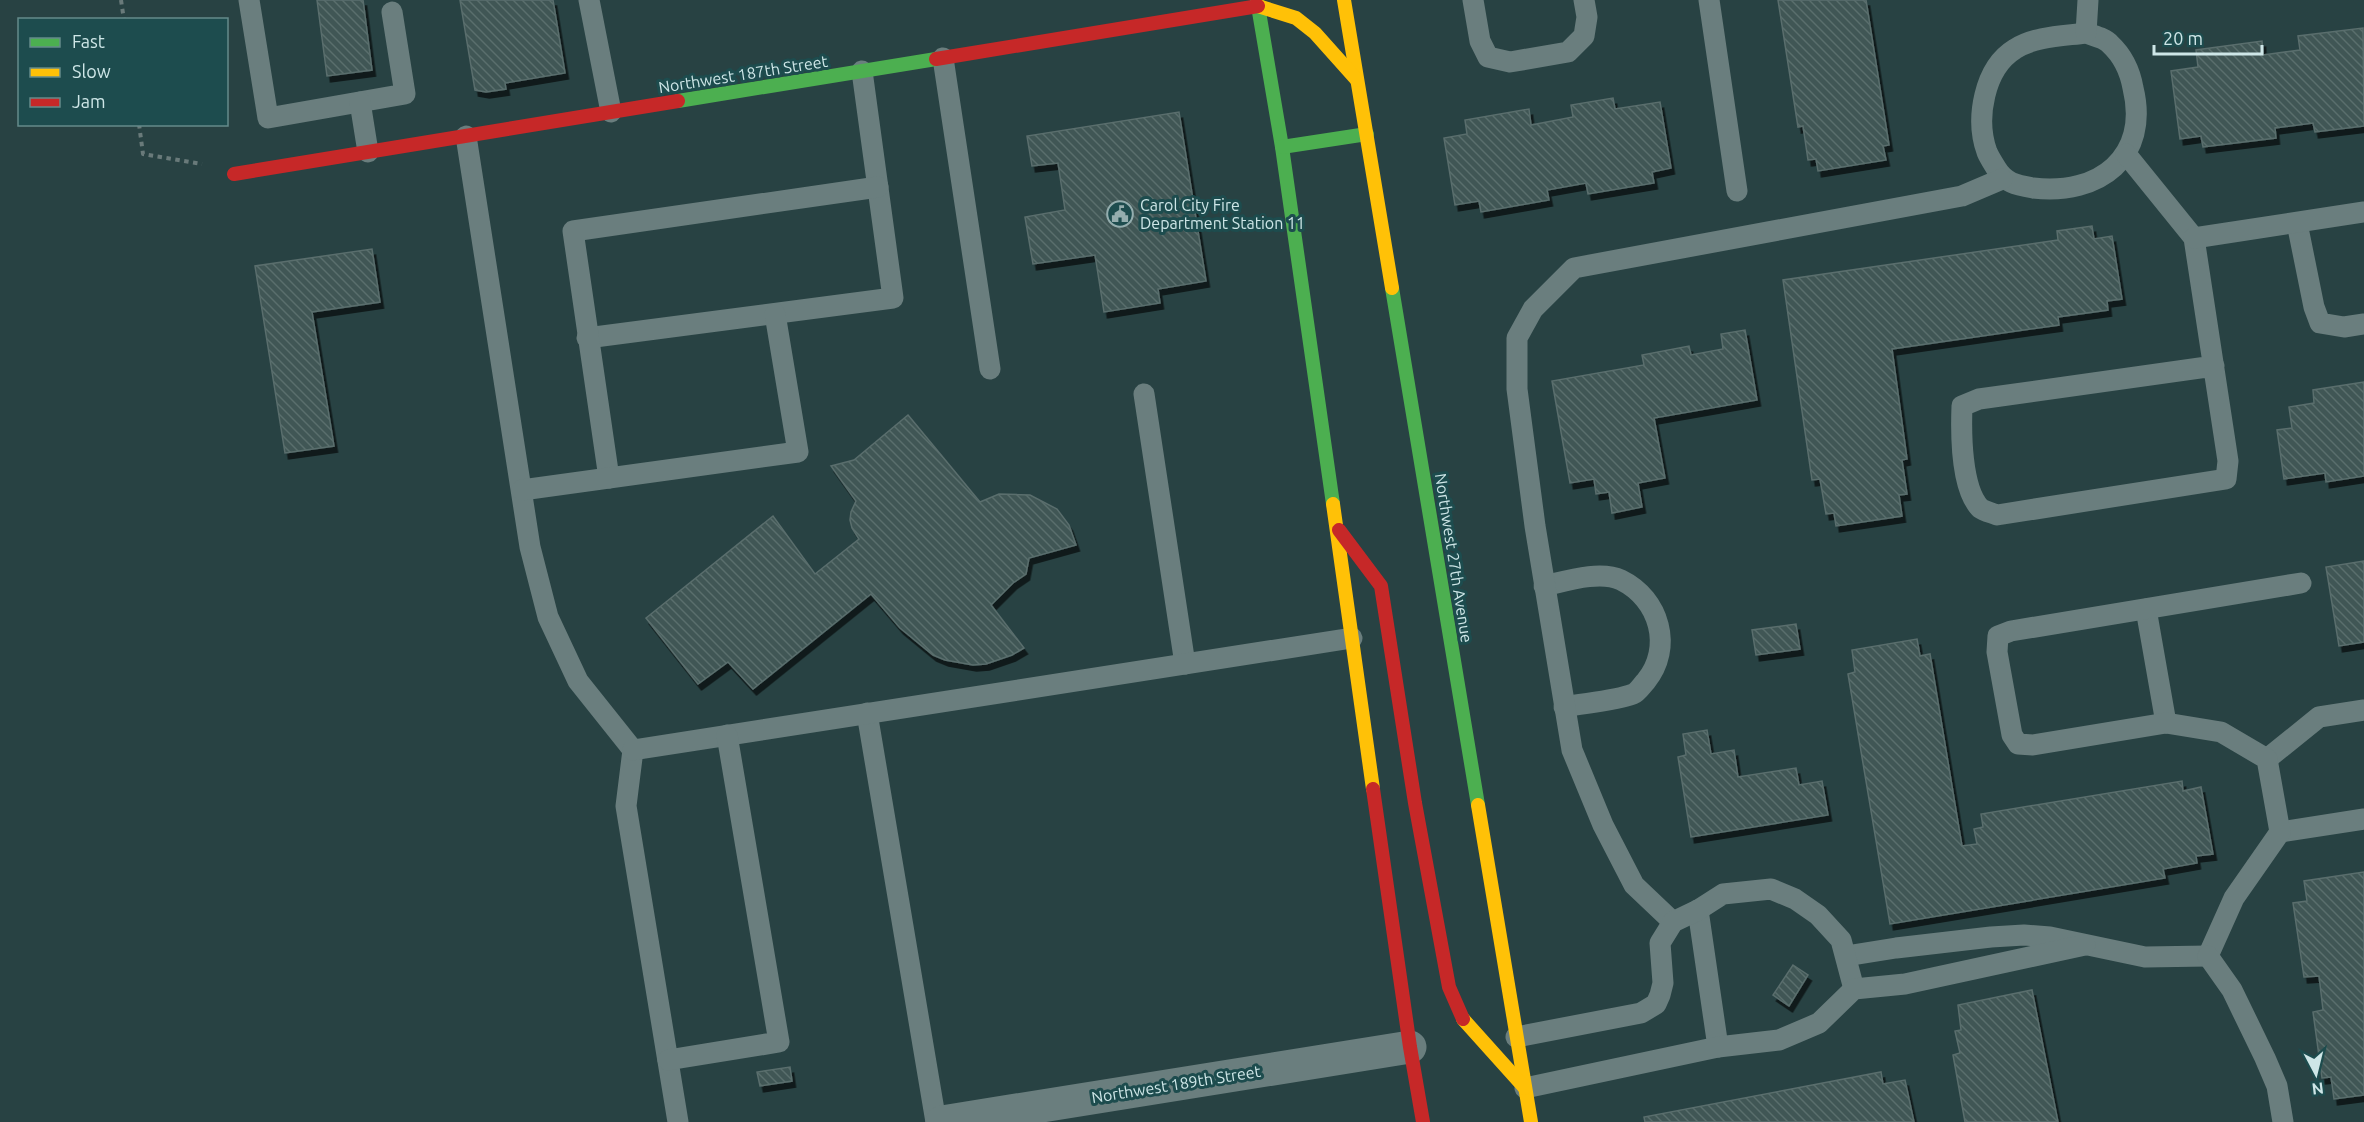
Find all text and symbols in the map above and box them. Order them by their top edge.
legend [18,18,228,126]
scale bar [2154,18,2262,56]
text: 20 m [2163,28,2203,48]
text: Fast [72,31,105,51]
street label: Northwest 187th Street [657,52,830,96]
text: Slow [72,61,111,81]
text: Jam [72,91,106,111]
place label: Carol City Fire Department Station 11 [1140,196,1305,232]
public building icon: Carol City Fire Department Station 11 [1105,199,1135,229]
street label: Northwest 27th Avenue [1432,472,1476,644]
north arrow [2286,1044,2346,1104]
street label: Northwest 189th Street [1090,1062,1263,1106]
text: N [2311,1079,2325,1099]

